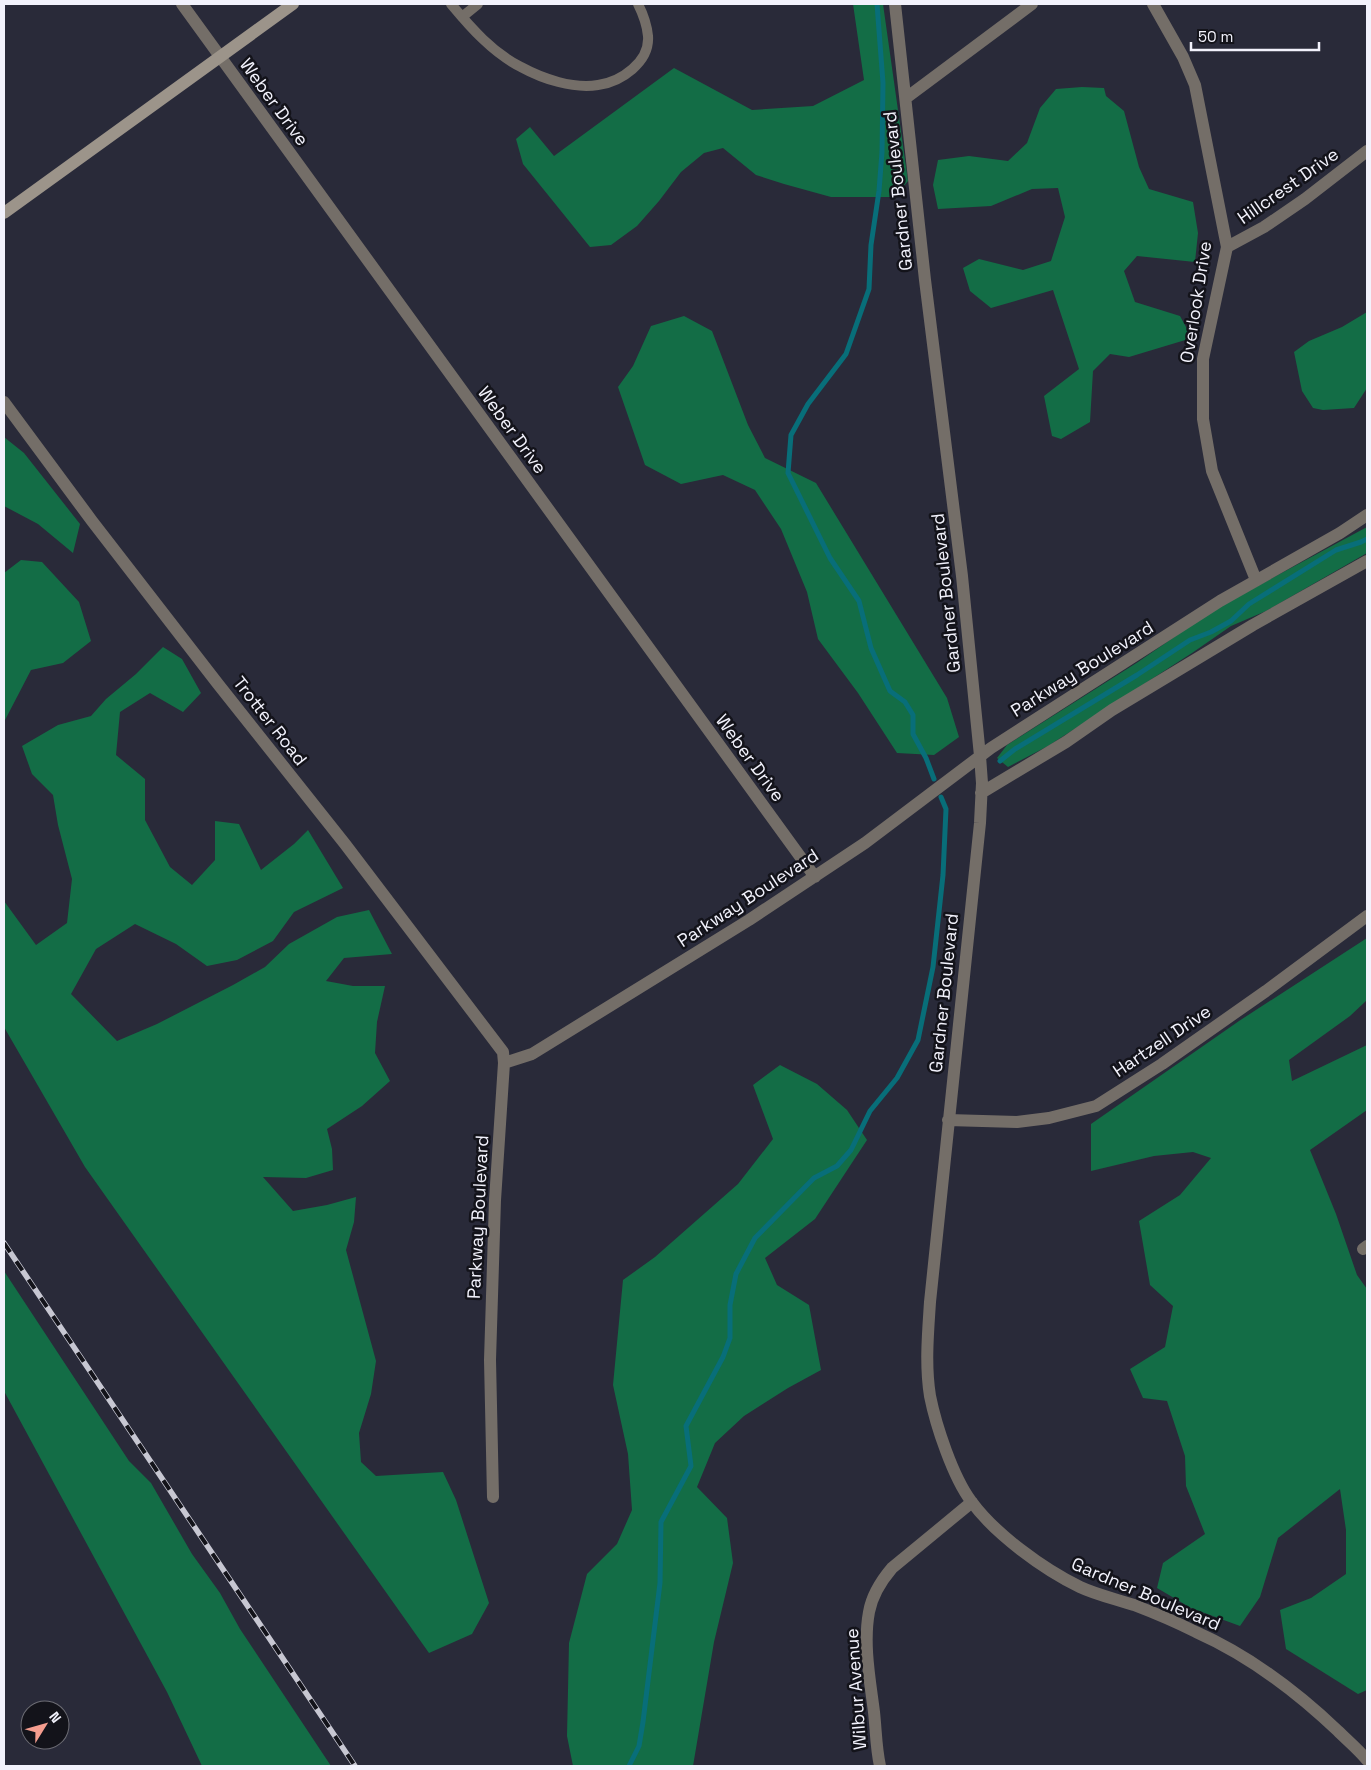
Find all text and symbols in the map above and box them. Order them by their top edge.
scale bar [1191,20,1318,52]
text: 50 m [1198,27,1233,46]
street label: Weber Drive [235,53,314,150]
street label: Gardner Boulevard [878,110,917,272]
street label: Hillcrest Drive [1233,142,1343,229]
street label: Overlook Drive [1175,239,1216,364]
street label: Weber Drive [473,381,552,478]
street label: Gardner Boulevard [926,512,965,674]
street label: Parkway Boulevard [1006,615,1157,722]
street label: Trotter Road [228,671,312,770]
street label: Weber Drive [711,709,790,806]
street label: Parkway Boulevard [673,843,823,952]
street label: Gardner Boulevard [924,912,963,1074]
street label: Hartzell Drive [1108,999,1215,1082]
street label: Parkway Boulevard [462,1134,493,1299]
street label: Gardner Boulevard [1068,1552,1224,1635]
street label: Wilbur Avenue [840,1627,871,1751]
north arrow [20,1700,70,1750]
text: N [45,1708,65,1726]

